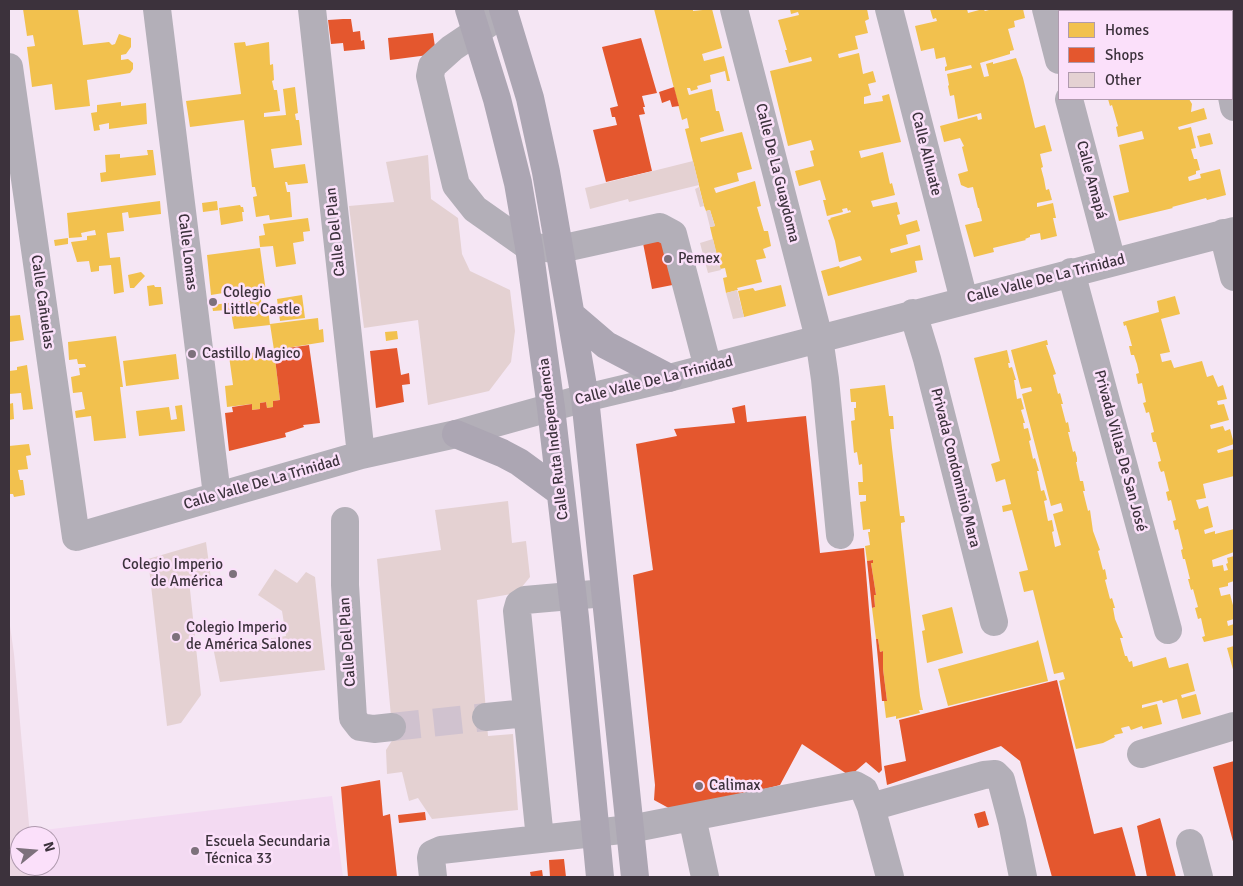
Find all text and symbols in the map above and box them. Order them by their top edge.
legend [1058,10,1233,100]
text: Homes [1105,21,1149,39]
text: Shops [1105,46,1144,64]
text: Other [1105,71,1141,89]
street label: Calle De La Guaydoma [751,102,803,244]
street label: Calle Alhuate [907,110,945,198]
street label: Calle Amapá [1072,139,1110,221]
street label: Calle Del Plan [322,187,350,277]
street label: Calle Lomas [173,213,201,291]
place label: Pemex [678,250,720,268]
street label: Calle Valle De La Trinidad [965,251,1127,307]
marker: Pemex [662,253,674,265]
street label: Calle Cañuelas [26,254,58,350]
place label: Colegio Little Castle [223,284,300,319]
marker: Colegio Little Castle [207,296,219,308]
place label: Castillo Magico [202,345,301,363]
marker: Castillo Magico [186,348,198,360]
street label: Calle Valle De La Trinidad [573,353,735,409]
street label: Calle Ruta Independencia [535,357,573,521]
street label: Privada Villas De San José [1090,368,1150,534]
street label: Privada Condominio Mara [926,386,984,550]
street label: Calle Valle De La Trinidad [182,452,342,514]
place label: Colegio Imperio de América [122,556,223,591]
marker: Colegio Imperio de América [227,568,239,580]
street label: Calle Del Plan [336,597,360,687]
place label: Colegio Imperio de América Salones [186,619,311,654]
marker: Colegio Imperio de América Salones [170,631,182,643]
place label: Calimax [709,777,760,795]
marker: Calimax [693,780,705,792]
north arrow [10,826,60,876]
place label: Escuela Secundaria Técnica 33 [205,833,330,868]
text: N [39,840,58,854]
marker: Escuela Secundaria Técnica 33 [189,845,201,857]

